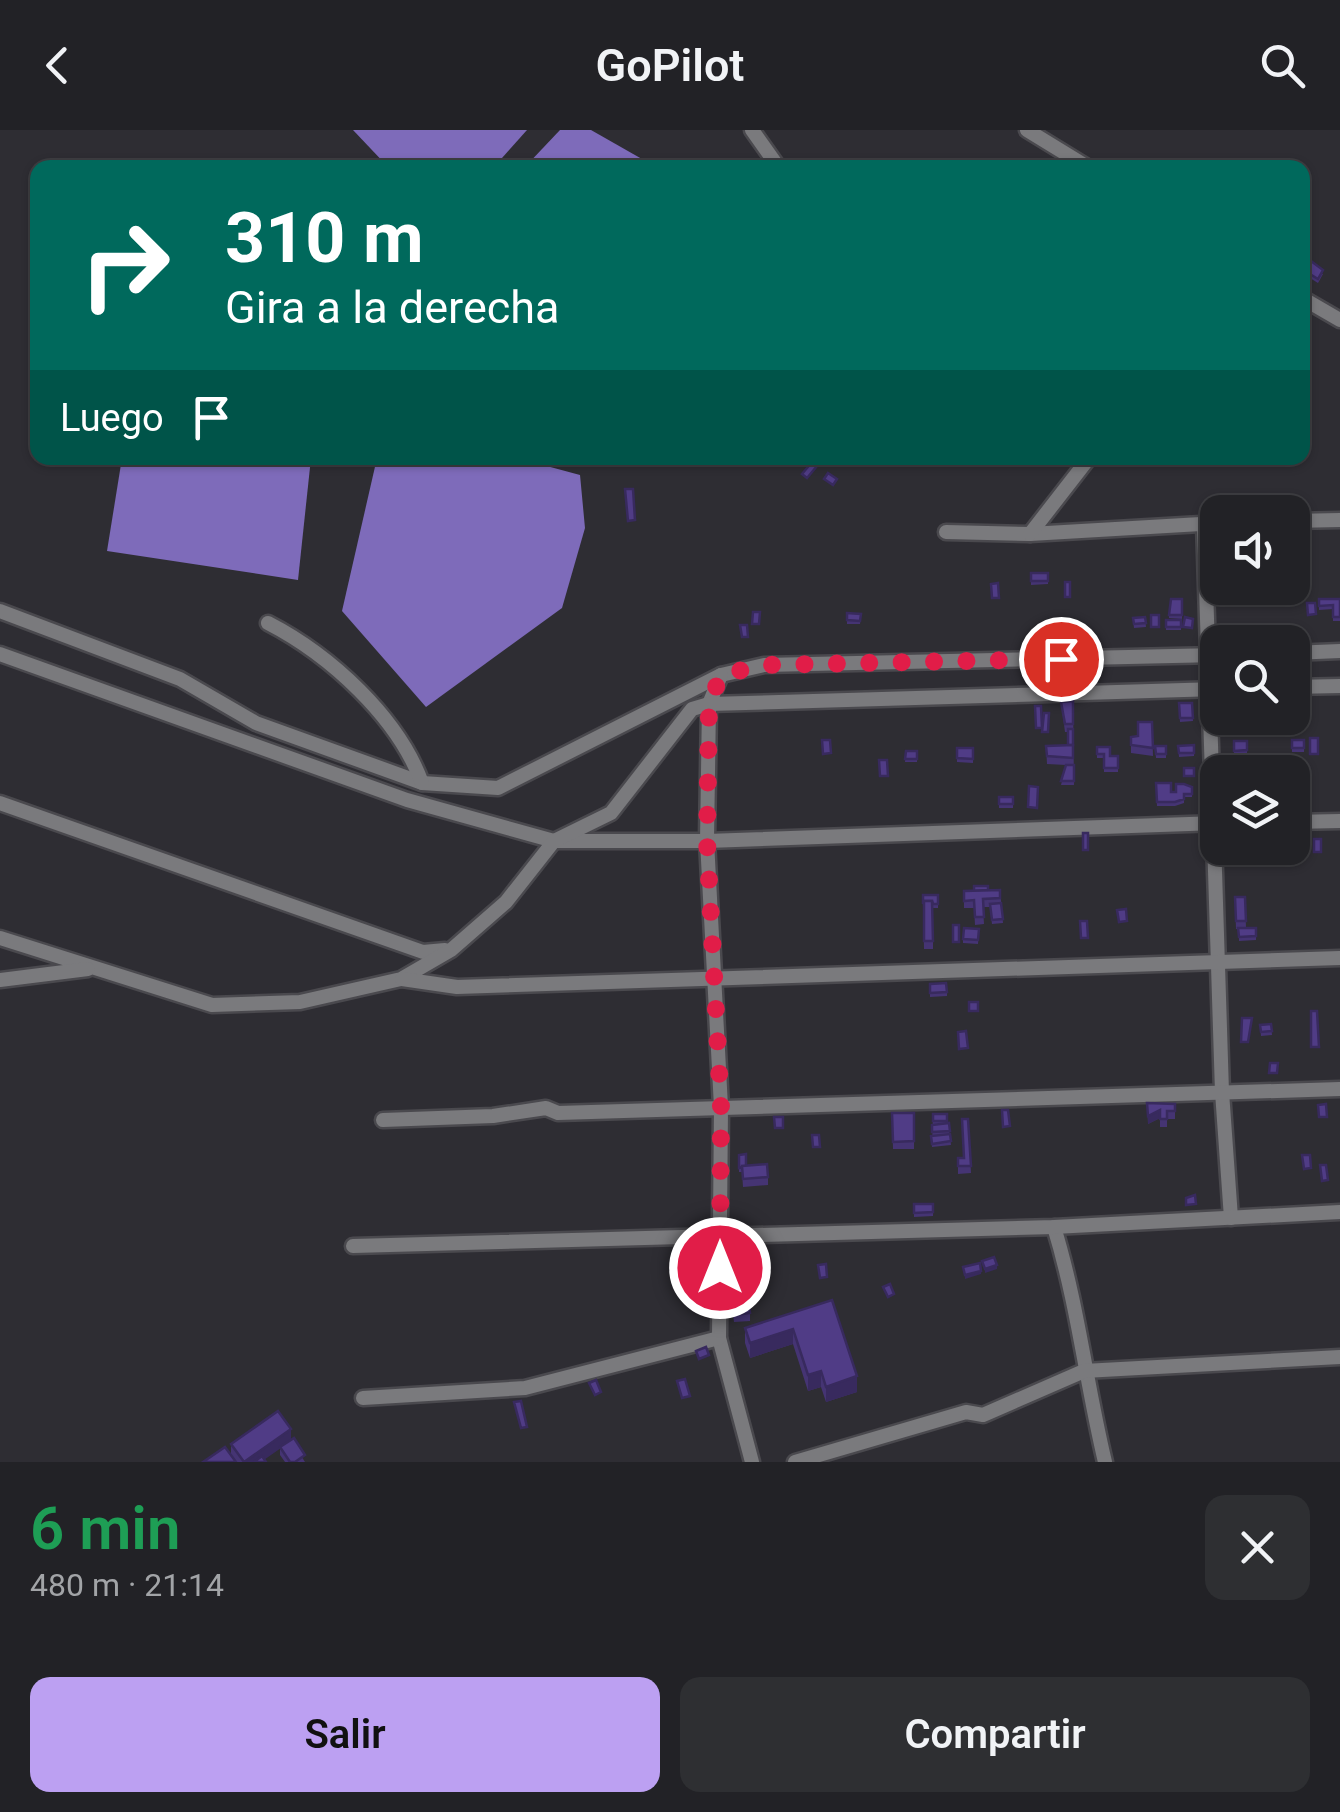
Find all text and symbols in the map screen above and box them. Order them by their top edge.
icon: back [30,38,85,93]
icon: search [1255,38,1310,93]
text: GoPilot [596,39,744,92]
text: 310 m [225,197,424,279]
icon: right [60,200,190,330]
text: Gira a la derecha [225,281,560,334]
icon: arrive [184,390,239,445]
text: Luego [60,396,164,440]
map controls [1200,495,1310,865]
button: sound [1200,495,1310,605]
pin [1019,617,1104,702]
button: search [1200,625,1310,735]
icon: arrive [1034,632,1089,687]
button: layers [1200,755,1310,865]
position arrow [668,1216,772,1320]
text: 6 min [30,1493,180,1564]
button: close [1205,1495,1310,1600]
text: 480 m · 21:14 [30,1566,224,1604]
button: Salir [30,1677,660,1792]
button: Compartir [680,1677,1310,1792]

